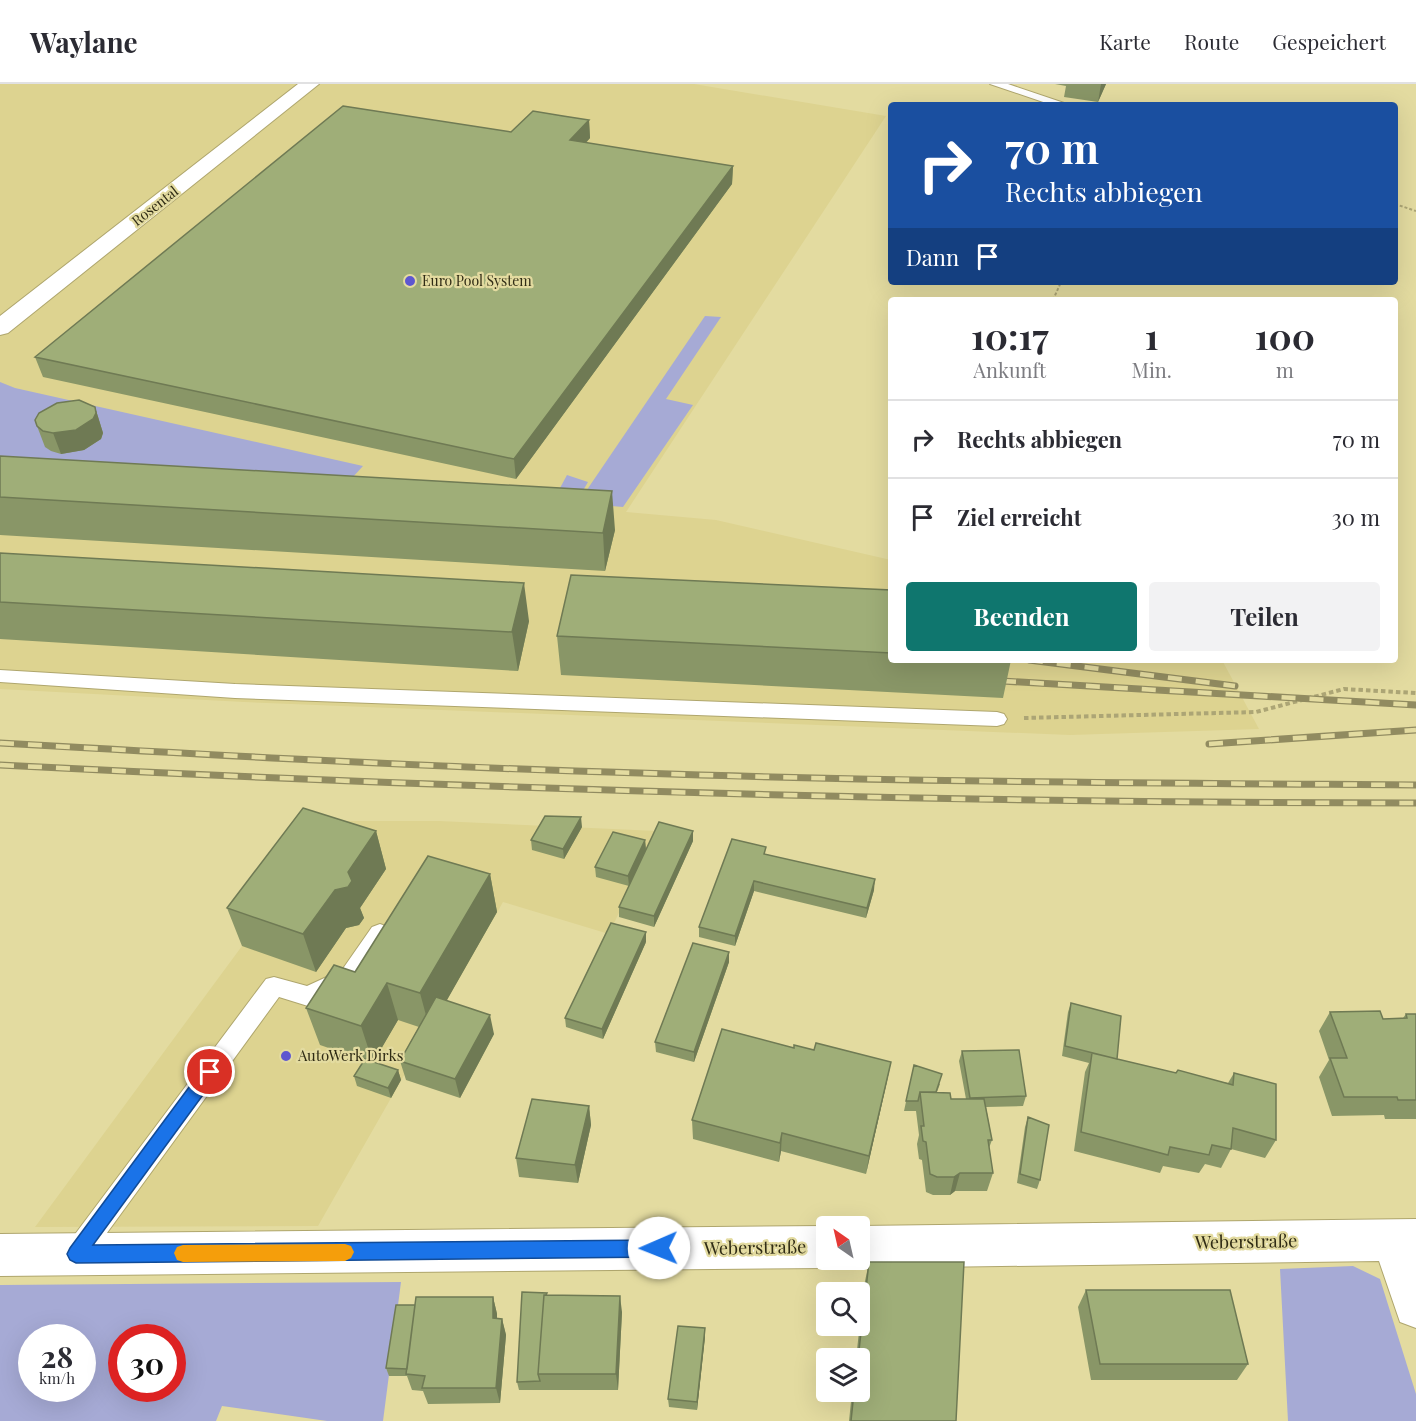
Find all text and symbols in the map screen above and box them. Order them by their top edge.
text: Waylane [30,23,138,60]
text: Karte [1099,27,1151,55]
text: Route [1184,27,1239,55]
text: Gespeichert [1272,27,1386,55]
text: 70 m [1005,119,1099,175]
icon: right [906,126,984,204]
text: Rechts abbiegen [1005,173,1203,209]
street label: Rosental [127,181,182,230]
icon: arrive [971,240,1004,273]
text: Dann [906,242,959,272]
place label: Euro Pool System [422,271,532,290]
marker: Euro Pool System [403,274,417,288]
text: 10:17 [971,311,1049,359]
text: 1 [1145,311,1159,359]
text: 100 [1255,311,1315,359]
text: Ankunft [973,356,1046,383]
text: Min. [1132,356,1172,383]
text: m [1276,356,1294,383]
icon: right [906,423,939,456]
text: Rechts abbiegen [957,424,1122,454]
text: 70 m [1333,424,1380,454]
icon: arrive [906,501,939,534]
text: Ziel erreicht [957,502,1081,532]
text: 30 m [1332,502,1380,532]
button: Beenden [906,582,1137,651]
button: Teilen [1149,582,1380,651]
place label: AutoWerk Dirks [297,1045,403,1065]
pin [184,1046,235,1097]
marker: AutoWerk Dirks [279,1049,293,1063]
icon: arrive [193,1055,226,1088]
position arrow [627,1216,691,1280]
north arrow [816,1216,870,1270]
map controls [816,1216,870,1402]
street label: Weberstraße [1194,1228,1297,1254]
street label: Weberstraße [703,1234,806,1260]
button: search [816,1282,870,1336]
speed limit sign: 30 [108,1324,186,1402]
text: 28 [41,1336,73,1376]
button: layers [816,1348,870,1402]
text: km/h [39,1368,75,1388]

